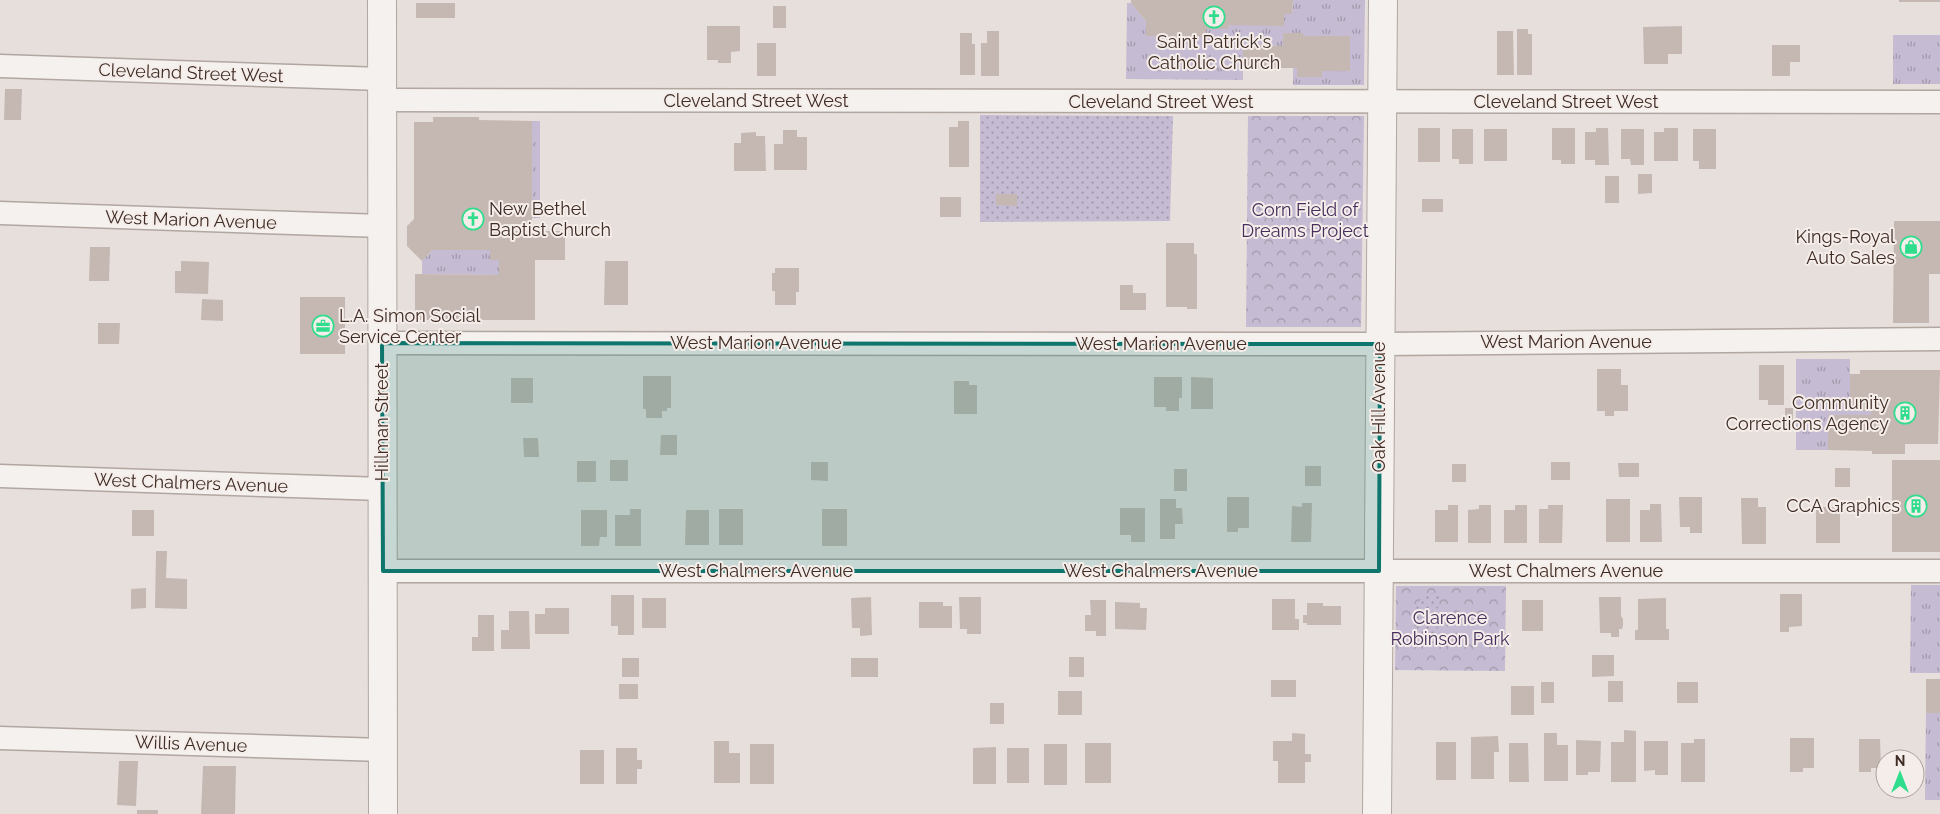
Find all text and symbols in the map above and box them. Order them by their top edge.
church icon: Saint Patrick's Catholic Church [1202,5,1226,29]
place label: Saint Patrick's Catholic Church [1148,31,1280,73]
street label: Cleveland Street West [98,59,284,86]
street label: Cleveland Street West [663,90,849,111]
street label: Cleveland Street West [1068,91,1254,112]
street label: Cleveland Street West [1473,91,1659,112]
place label: New Bethel Baptist Church [489,198,611,240]
park label: Corn Field of Dreams Project [1241,199,1369,241]
street label: West Marion Avenue [105,206,278,233]
church icon: New Bethel Baptist Church [461,207,485,231]
place label: Kings-Royal Auto Sales [1796,226,1895,268]
shop icon: Kings-Royal Auto Sales [1899,235,1923,259]
place label: L.A. Simon Social Service Center [339,305,480,347]
office icon: L.A. Simon Social Service Center [311,314,335,338]
street label: West Marion Avenue [1480,331,1652,352]
street label: West Marion Avenue [670,332,842,353]
street label: West Marion Avenue [1075,333,1247,354]
street label: Oak Hill Avenue [1368,341,1389,473]
street label: Hillman Street [371,363,392,481]
place label: Community Corrections Agency [1726,392,1889,434]
building icon: Community Corrections Agency [1893,401,1917,425]
street label: West Chalmers Avenue [94,469,289,496]
building icon: CCA Graphics [1904,494,1928,518]
place label: CCA Graphics [1786,495,1900,516]
street label: West Chalmers Avenue [659,560,854,581]
street label: West Chalmers Avenue [1064,560,1259,581]
street label: West Chalmers Avenue [1469,560,1664,581]
park label: Clarence Robinson Park [1391,607,1510,649]
street label: Willis Avenue [135,731,248,756]
north arrow [1875,749,1925,799]
text: N [1895,753,1905,769]

